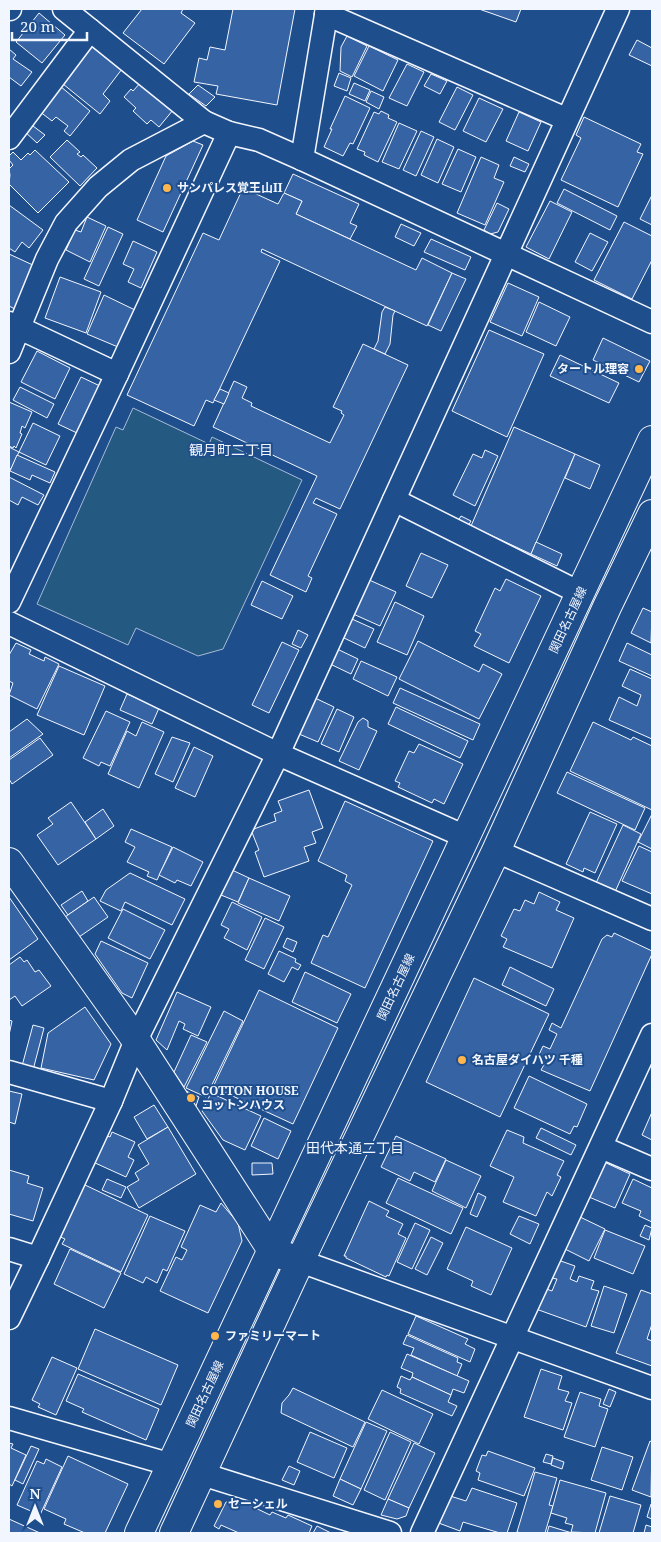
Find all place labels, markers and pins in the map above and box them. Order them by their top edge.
place label: サンパレス覚王山II [177,179,283,196]
marker: サンパレス覚王山II [161,182,173,194]
place label: タートル理容 [557,360,629,377]
marker: タートル理容 [633,363,645,375]
place label: 名古屋ダイハツ 千種 [472,1051,583,1068]
marker: 名古屋ダイハツ 千種 [456,1054,468,1066]
place label: COTTON HOUSE コットンハウス [201,1082,299,1113]
marker: COTTON HOUSE コットンハウス [185,1092,197,1104]
place label: ファミリーマート [225,1327,321,1344]
marker: ファミリーマート [209,1330,221,1342]
place label: セーシェル [228,1495,288,1512]
marker: セーシェル [212,1498,224,1510]

